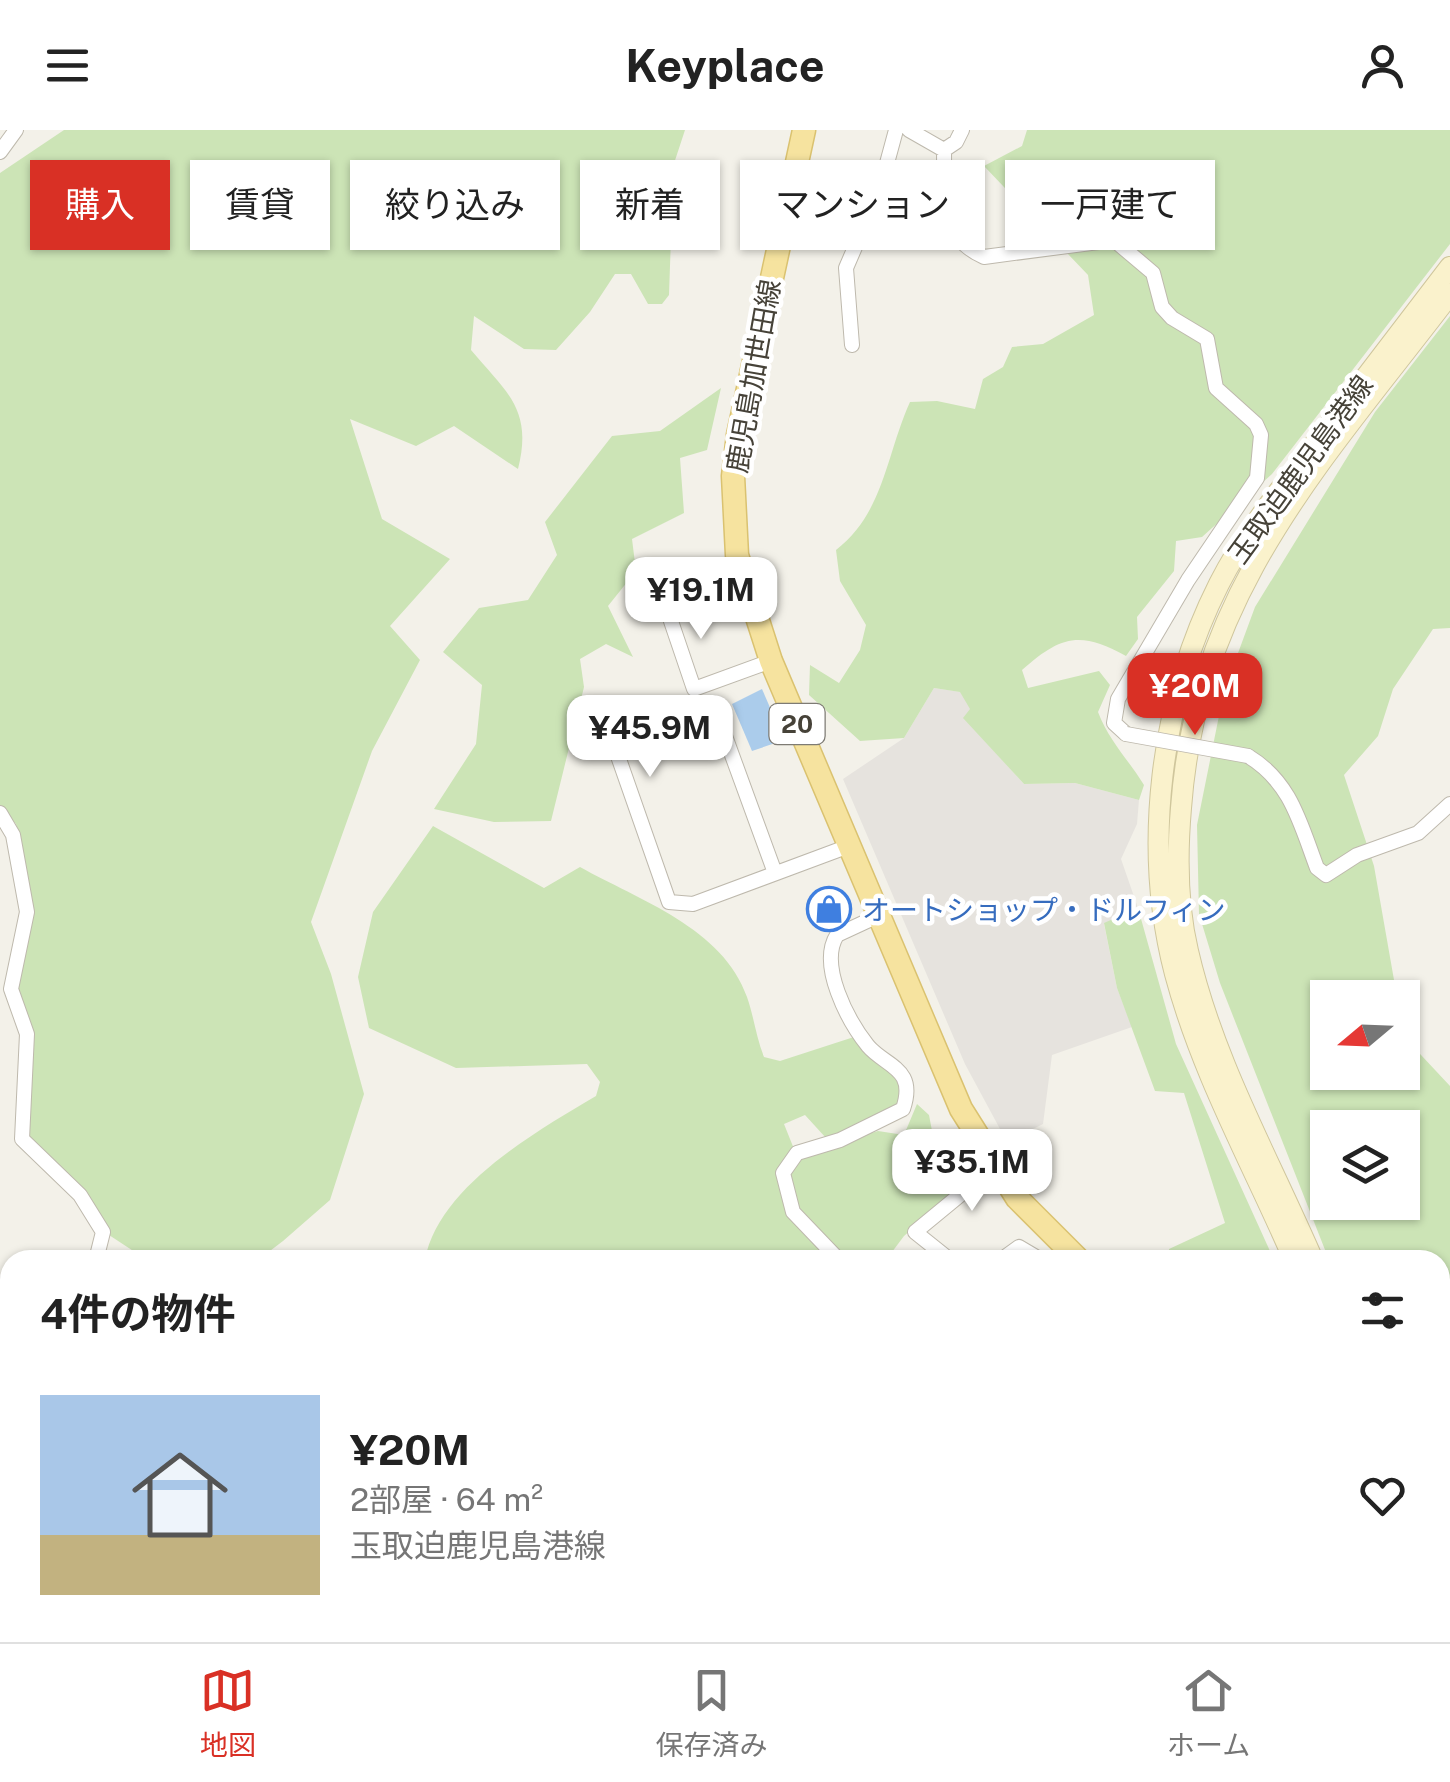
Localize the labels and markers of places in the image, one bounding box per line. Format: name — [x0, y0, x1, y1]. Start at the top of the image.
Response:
pin: ¥19.1M — [620, 557, 782, 642]
pin: ¥20M — [1136, 653, 1254, 738]
pin: ¥45.9M — [569, 695, 731, 780]
shop icon: オートショップ・ドルフィン — [806, 886, 852, 932]
place label: オートショップ・ドルフィン — [862, 893, 1225, 926]
pin: ¥35.1M — [891, 1129, 1053, 1214]

